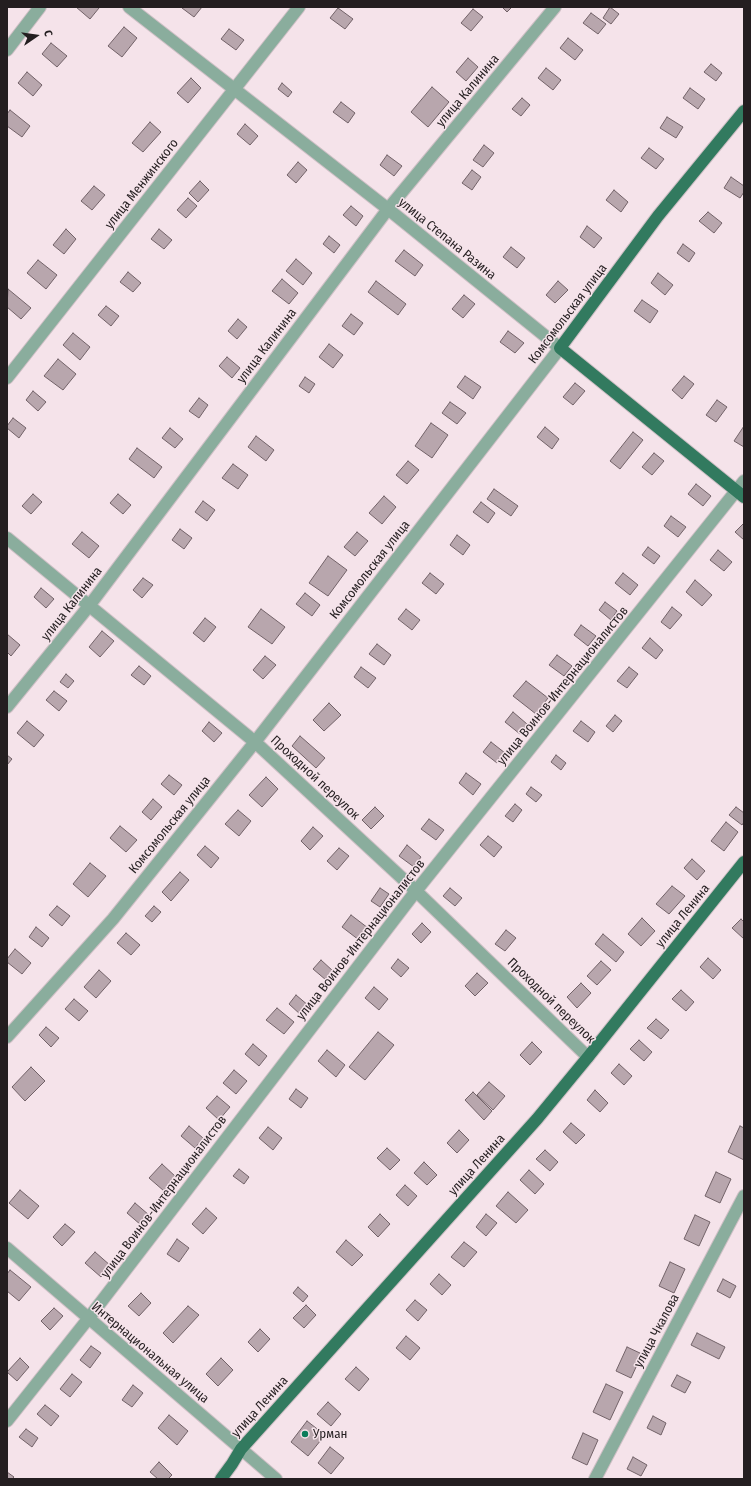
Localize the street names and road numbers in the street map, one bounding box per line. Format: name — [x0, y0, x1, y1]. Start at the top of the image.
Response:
street label: улица Калинина — [433, 52, 503, 130]
street label: улица Менжинского — [102, 136, 182, 232]
street label: улица Степана Разина — [395, 195, 499, 283]
street label: Комсомольская улица — [525, 261, 611, 367]
street label: улица Калинина — [234, 305, 300, 387]
street label: Комсомольская улица — [327, 518, 413, 622]
street label: улица Калинина — [38, 564, 106, 644]
street label: улица Воинов-Интернационалистов — [494, 604, 632, 768]
street label: Проходной переулок — [267, 733, 363, 823]
street label: Комсомольская улица — [126, 773, 214, 877]
street label: улица Воинов-Интернационалистов — [293, 857, 429, 1023]
street label: улица Ленина — [653, 881, 713, 951]
street label: Проходной переулок — [504, 955, 598, 1047]
street label: улица Воинов-Интернационалистов — [98, 1113, 230, 1281]
street label: улица Ленина — [445, 1131, 509, 1199]
street label: улица Чкалова — [631, 1291, 683, 1371]
street label: Интернациональная улица — [88, 1299, 212, 1407]
street label: улица Ленина — [228, 1373, 292, 1441]

